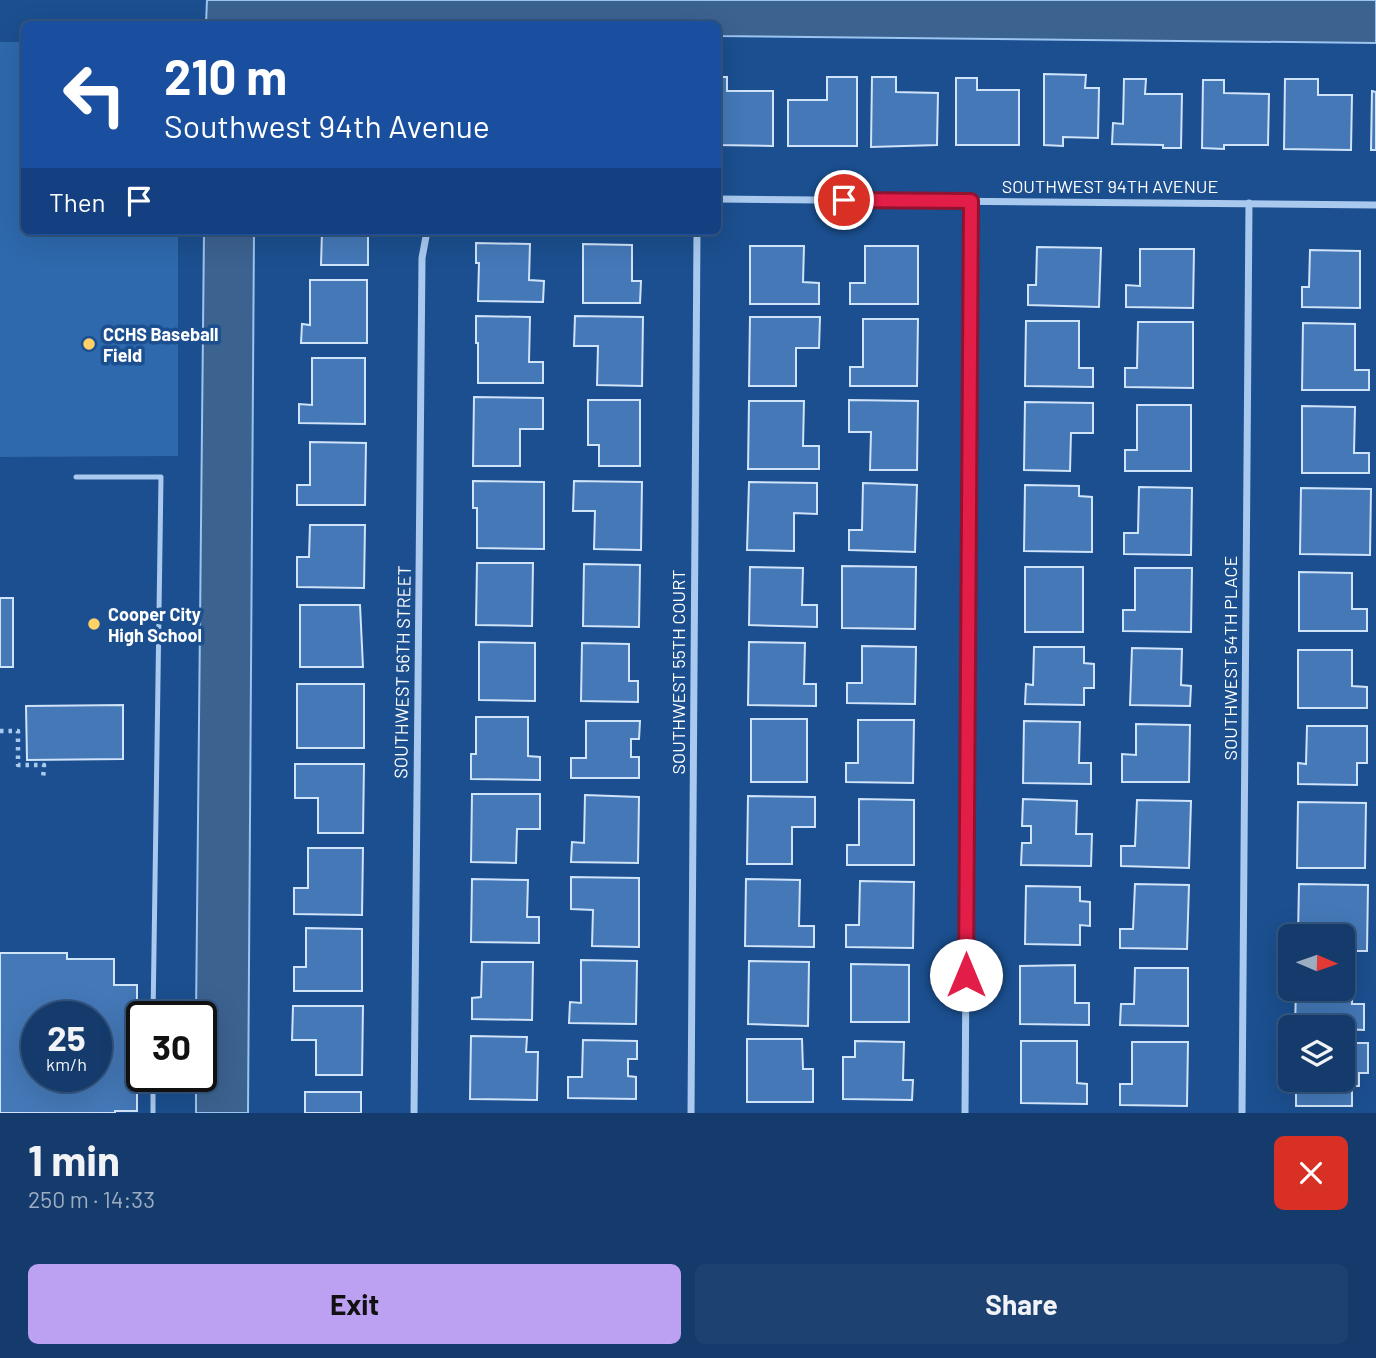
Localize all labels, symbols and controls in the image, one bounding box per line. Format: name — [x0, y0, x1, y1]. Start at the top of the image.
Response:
text: 210 m — [164, 46, 287, 105]
icon: left — [49, 49, 140, 140]
text: Southwest 94th Avenue — [164, 106, 490, 144]
pin — [814, 170, 874, 230]
street label: SOUTHWEST 94TH AVENUE — [1002, 175, 1218, 197]
icon: arrive — [825, 181, 863, 219]
icon: arrive — [120, 182, 158, 220]
text: Then — [49, 186, 106, 217]
place label: CCHS Baseball Field — [103, 323, 218, 366]
marker: CCHS Baseball Field — [81, 336, 97, 352]
street label: SOUTHWEST 54TH PLACE — [1219, 556, 1241, 760]
street label: SOUTHWEST 56TH STREET — [389, 565, 415, 779]
street label: SOUTHWEST 55TH COURT — [667, 570, 689, 774]
place label: Cooper City High School — [108, 603, 202, 646]
marker: Cooper City High School — [86, 616, 102, 632]
north arrow — [1278, 924, 1354, 1001]
map controls — [1278, 924, 1355, 1092]
position arrow — [929, 938, 1003, 1012]
speed limit sign: 30 — [126, 1001, 217, 1092]
button: layers — [1278, 1015, 1355, 1092]
text: 25 — [47, 1016, 86, 1058]
text: km/h — [46, 1053, 87, 1075]
text: 1 min — [28, 1134, 120, 1184]
button: close — [1274, 1136, 1348, 1210]
text: 250 m · 14:33 — [28, 1185, 155, 1213]
button: Exit — [28, 1264, 681, 1344]
button: Share — [695, 1264, 1348, 1344]

